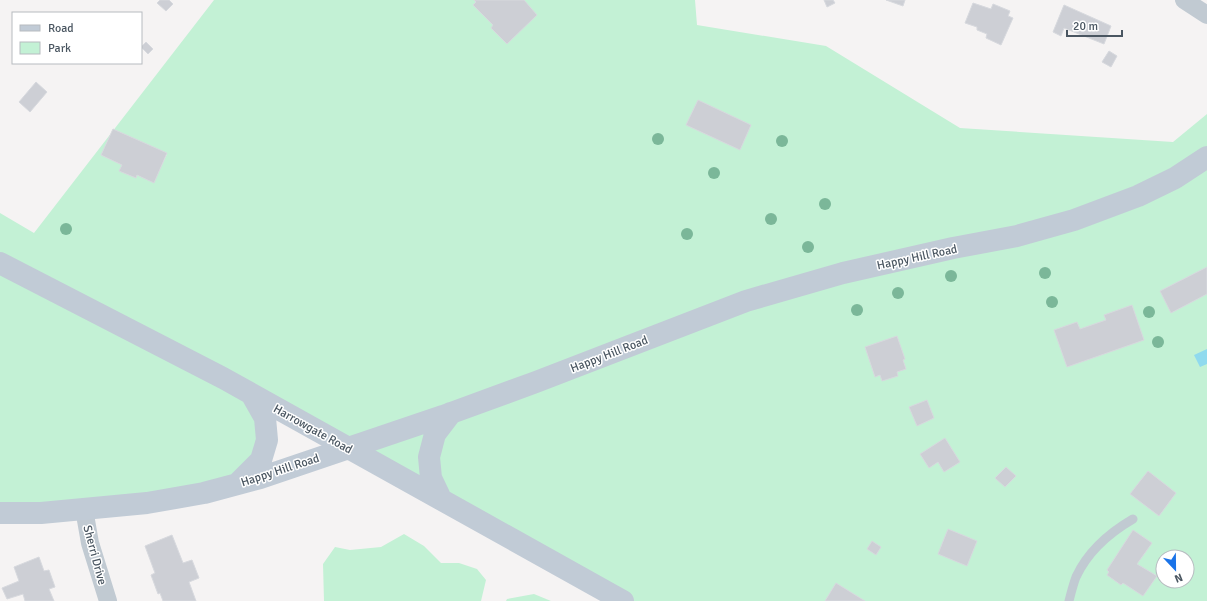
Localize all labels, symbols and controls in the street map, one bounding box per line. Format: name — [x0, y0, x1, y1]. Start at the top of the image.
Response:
legend — [12, 12, 142, 64]
scale bar — [1067, 12, 1122, 38]
text: 20 m — [1073, 19, 1098, 34]
text: Road — [48, 21, 74, 36]
text: Park — [48, 41, 71, 56]
street label: Happy Hill Road — [876, 242, 959, 273]
street label: Happy Hill Road — [568, 333, 650, 376]
street label: Harrowgate Road — [271, 401, 355, 457]
street label: Happy Hill Road — [239, 451, 321, 490]
street label: Sherri Drive — [79, 524, 110, 587]
north arrow — [1155, 549, 1195, 589]
text: N — [1173, 570, 1185, 585]

